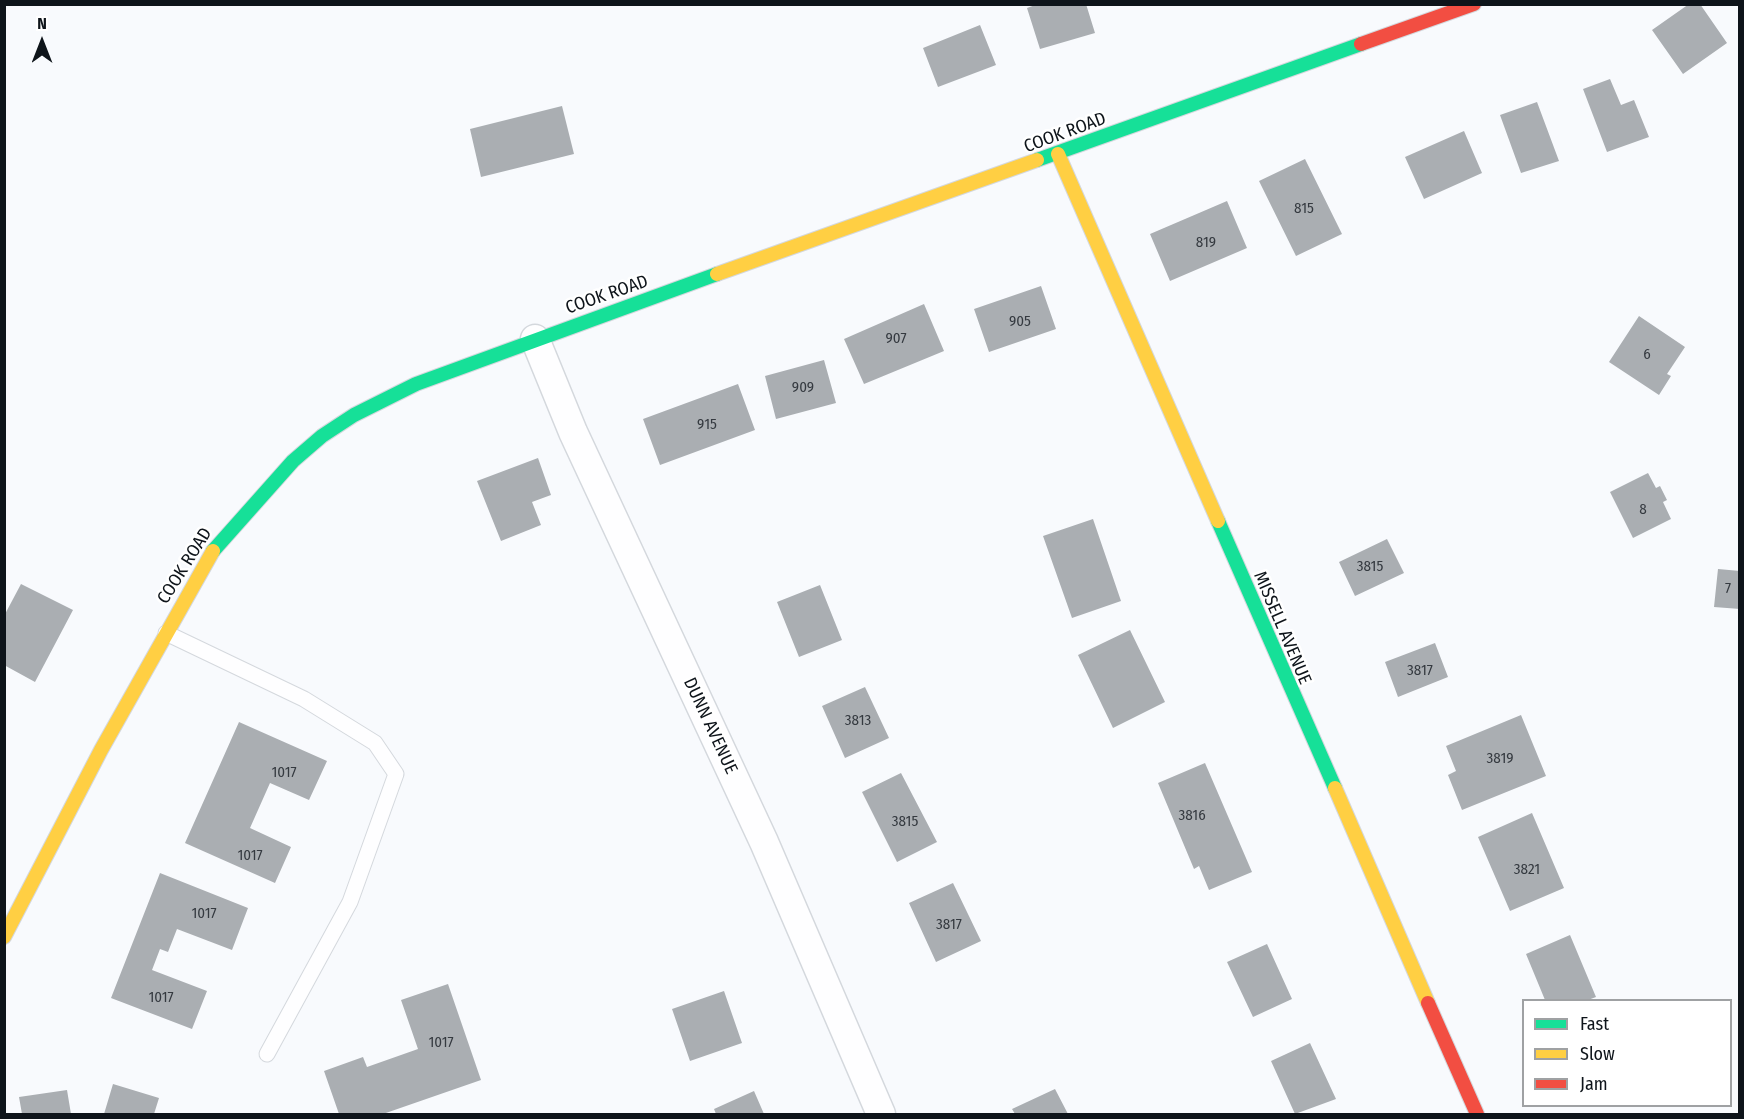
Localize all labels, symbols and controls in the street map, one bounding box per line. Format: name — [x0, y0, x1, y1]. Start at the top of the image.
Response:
north arrow — [12, 12, 72, 72]
text: N — [37, 14, 47, 33]
street label: COOK ROAD — [1021, 108, 1109, 158]
house number: 815 — [1294, 200, 1314, 218]
house number: 819 — [1196, 234, 1216, 252]
street label: COOK ROAD — [563, 271, 651, 319]
house number: 905 — [1009, 313, 1031, 331]
house number: 907 — [886, 330, 906, 348]
house number: 6 — [1643, 346, 1651, 364]
house number: 909 — [792, 379, 814, 397]
house number: 915 — [697, 416, 717, 434]
house number: 8 — [1639, 501, 1647, 519]
street label: COOK ROAD — [153, 524, 217, 608]
house number: 3815 — [1357, 558, 1383, 576]
street label: MISSELL AVENUE — [1249, 568, 1315, 688]
house number: 7 — [1725, 580, 1731, 598]
house number: 3817 — [1407, 662, 1433, 680]
street label: DUNN AVENUE — [678, 674, 742, 778]
house number: 3813 — [845, 712, 871, 730]
house number: 3819 — [1486, 750, 1514, 768]
house number: 1017 — [271, 764, 297, 782]
house number: 3816 — [1178, 807, 1206, 825]
house number: 3815 — [892, 813, 918, 831]
house number: 1017 — [237, 847, 263, 865]
house number: 3821 — [1514, 861, 1540, 879]
house number: 1017 — [191, 905, 217, 923]
house number: 3817 — [936, 916, 962, 934]
house number: 1017 — [148, 989, 174, 1007]
legend — [1522, 999, 1732, 1107]
text: Fast — [1580, 1013, 1609, 1035]
house number: 1017 — [428, 1034, 454, 1052]
text: Slow — [1580, 1043, 1615, 1065]
text: Jam — [1580, 1073, 1608, 1095]

